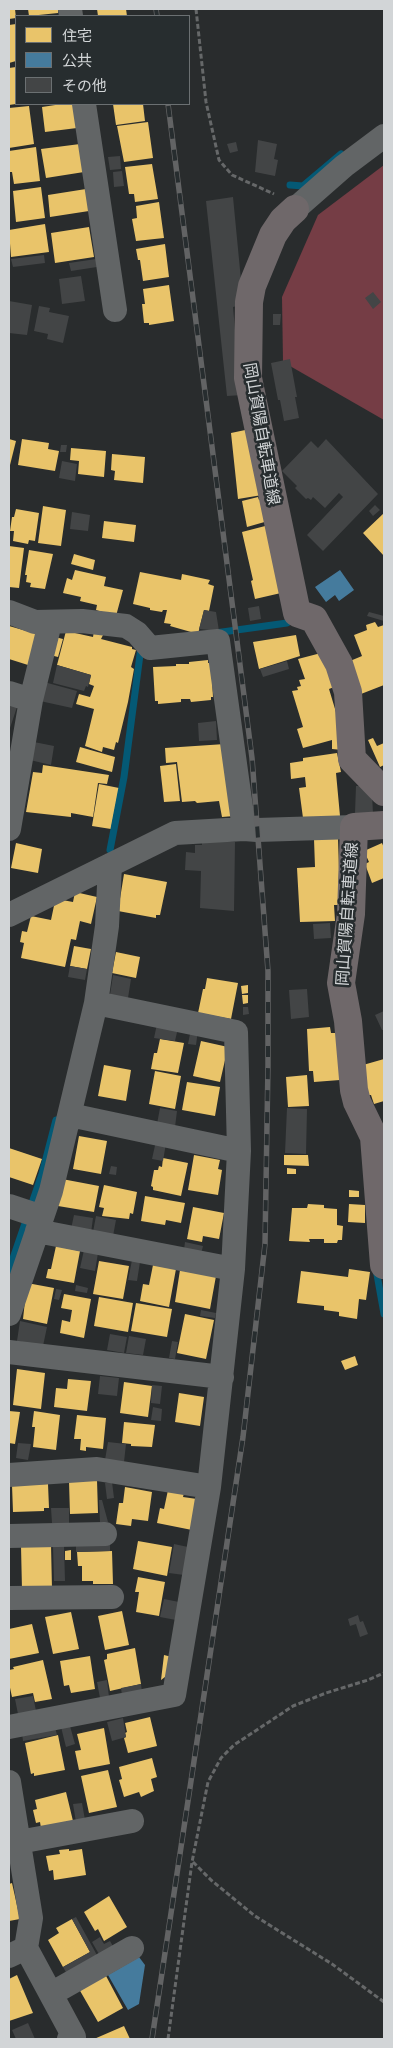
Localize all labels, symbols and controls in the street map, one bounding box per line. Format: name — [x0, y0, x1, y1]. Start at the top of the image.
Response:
legend — [15, 15, 190, 105]
text: 住宅 — [62, 27, 92, 45]
text: 公共 — [62, 52, 92, 70]
text: その他 — [62, 77, 107, 95]
street label: 岡山賀陽自転車道線 — [239, 361, 283, 507]
street label: 岡山賀陽自転車道線 — [333, 842, 363, 986]

